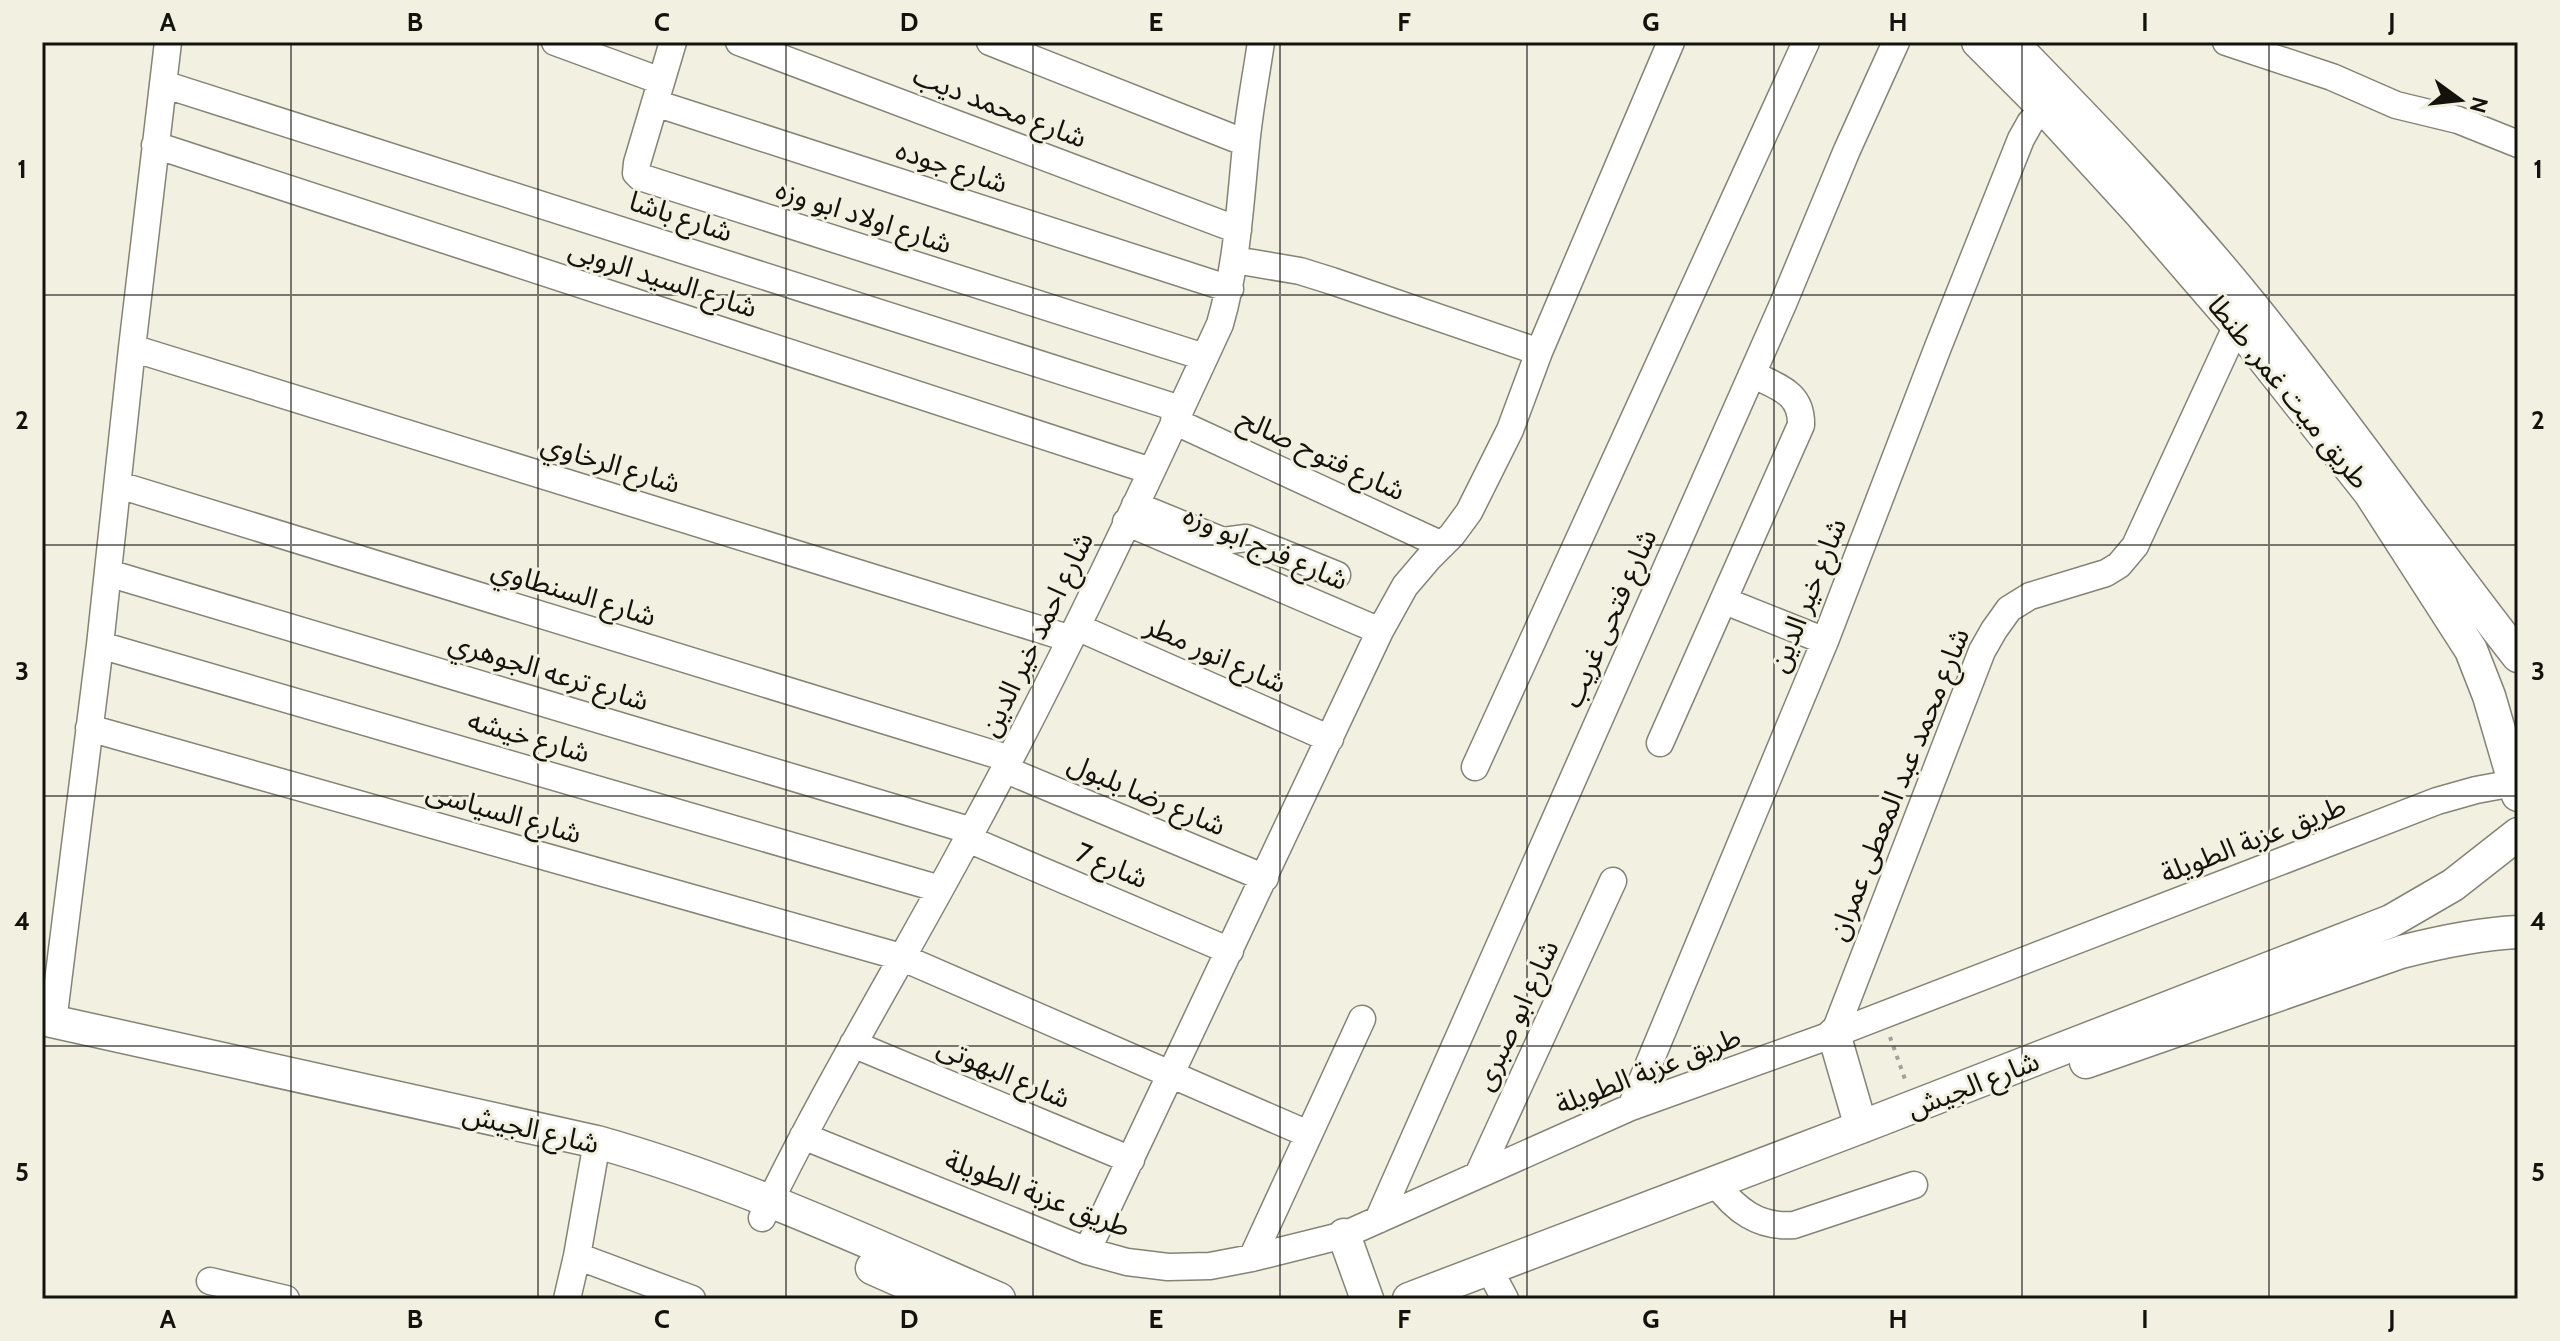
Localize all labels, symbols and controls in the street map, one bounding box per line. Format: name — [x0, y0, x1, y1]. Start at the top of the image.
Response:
text: A — [160, 6, 177, 38]
text: B — [407, 6, 423, 38]
text: C — [654, 6, 670, 38]
text: D — [900, 6, 918, 38]
text: E — [1149, 6, 1163, 38]
text: F — [1397, 6, 1411, 38]
text: G — [1642, 6, 1660, 38]
text: H — [1889, 6, 1907, 38]
text: I — [2141, 6, 2149, 38]
text: J — [2387, 6, 2396, 38]
street label: شارع محمد ديب — [907, 57, 1092, 158]
north arrow — [2420, 60, 2500, 140]
text: N — [2464, 94, 2494, 116]
street label: شارع جوده — [891, 132, 1012, 204]
text: 1 — [17, 153, 27, 185]
text: 1 — [2533, 153, 2543, 185]
street label: شارع اولاد ابو وزه — [771, 172, 956, 264]
street label: شارع باشا — [624, 183, 737, 252]
street label: شارع السيد الروبى — [563, 232, 761, 328]
street label: طريق ميت غمر, طنطا — [2200, 288, 2377, 496]
street label: شارع فتوح صالح — [1232, 401, 1411, 511]
text: 2 — [15, 404, 29, 436]
text: 2 — [2531, 404, 2545, 436]
street label: شارع الرخاوي — [536, 426, 684, 504]
street label: شارع فرج ابو وزه — [1177, 497, 1353, 601]
street label: شارع خير الدين — [1761, 513, 1857, 678]
street label: شارع فتحى غريب — [1554, 523, 1667, 714]
street label: شارع احمد خير الدين — [972, 526, 1104, 744]
street label: شارع السنطاوي — [486, 551, 660, 637]
street label: شارع انور مطر — [1138, 607, 1292, 704]
street label: شارع محمد عبد المعطى عمران — [1820, 623, 1980, 947]
street label: شارع ترعه الجوهري — [444, 624, 653, 722]
text: 3 — [15, 655, 29, 687]
text: 3 — [2531, 655, 2545, 687]
street label: شارع خيشه — [463, 702, 594, 773]
street label: شارع رضا بلبول — [1061, 745, 1231, 846]
street label: شارع السياسى — [421, 774, 585, 854]
street label: طريق عزبة الطويلة — [2156, 788, 2351, 891]
street label: شارع 7 — [1069, 835, 1153, 899]
text: 4 — [14, 905, 30, 937]
text: 4 — [2530, 905, 2546, 937]
street label: شارع ابو صبرى — [1466, 934, 1569, 1097]
street label: طريق عزبة الطويلة — [1551, 1019, 1746, 1122]
street label: شارع البهوتى — [931, 1029, 1075, 1119]
street label: شارع الجيش — [1902, 1043, 2045, 1128]
street label: شارع الجيش — [459, 1096, 602, 1164]
street label: طريق عزبة الطويلة — [940, 1142, 1135, 1245]
text: 5 — [15, 1156, 29, 1188]
text: 5 — [2531, 1156, 2545, 1188]
text: A — [160, 1303, 177, 1335]
text: B — [407, 1303, 423, 1335]
text: C — [654, 1303, 670, 1335]
text: D — [900, 1303, 918, 1335]
text: E — [1149, 1303, 1163, 1335]
text: F — [1397, 1303, 1411, 1335]
text: G — [1642, 1303, 1660, 1335]
text: H — [1889, 1303, 1907, 1335]
text: I — [2141, 1303, 2149, 1335]
text: J — [2387, 1303, 2396, 1335]

